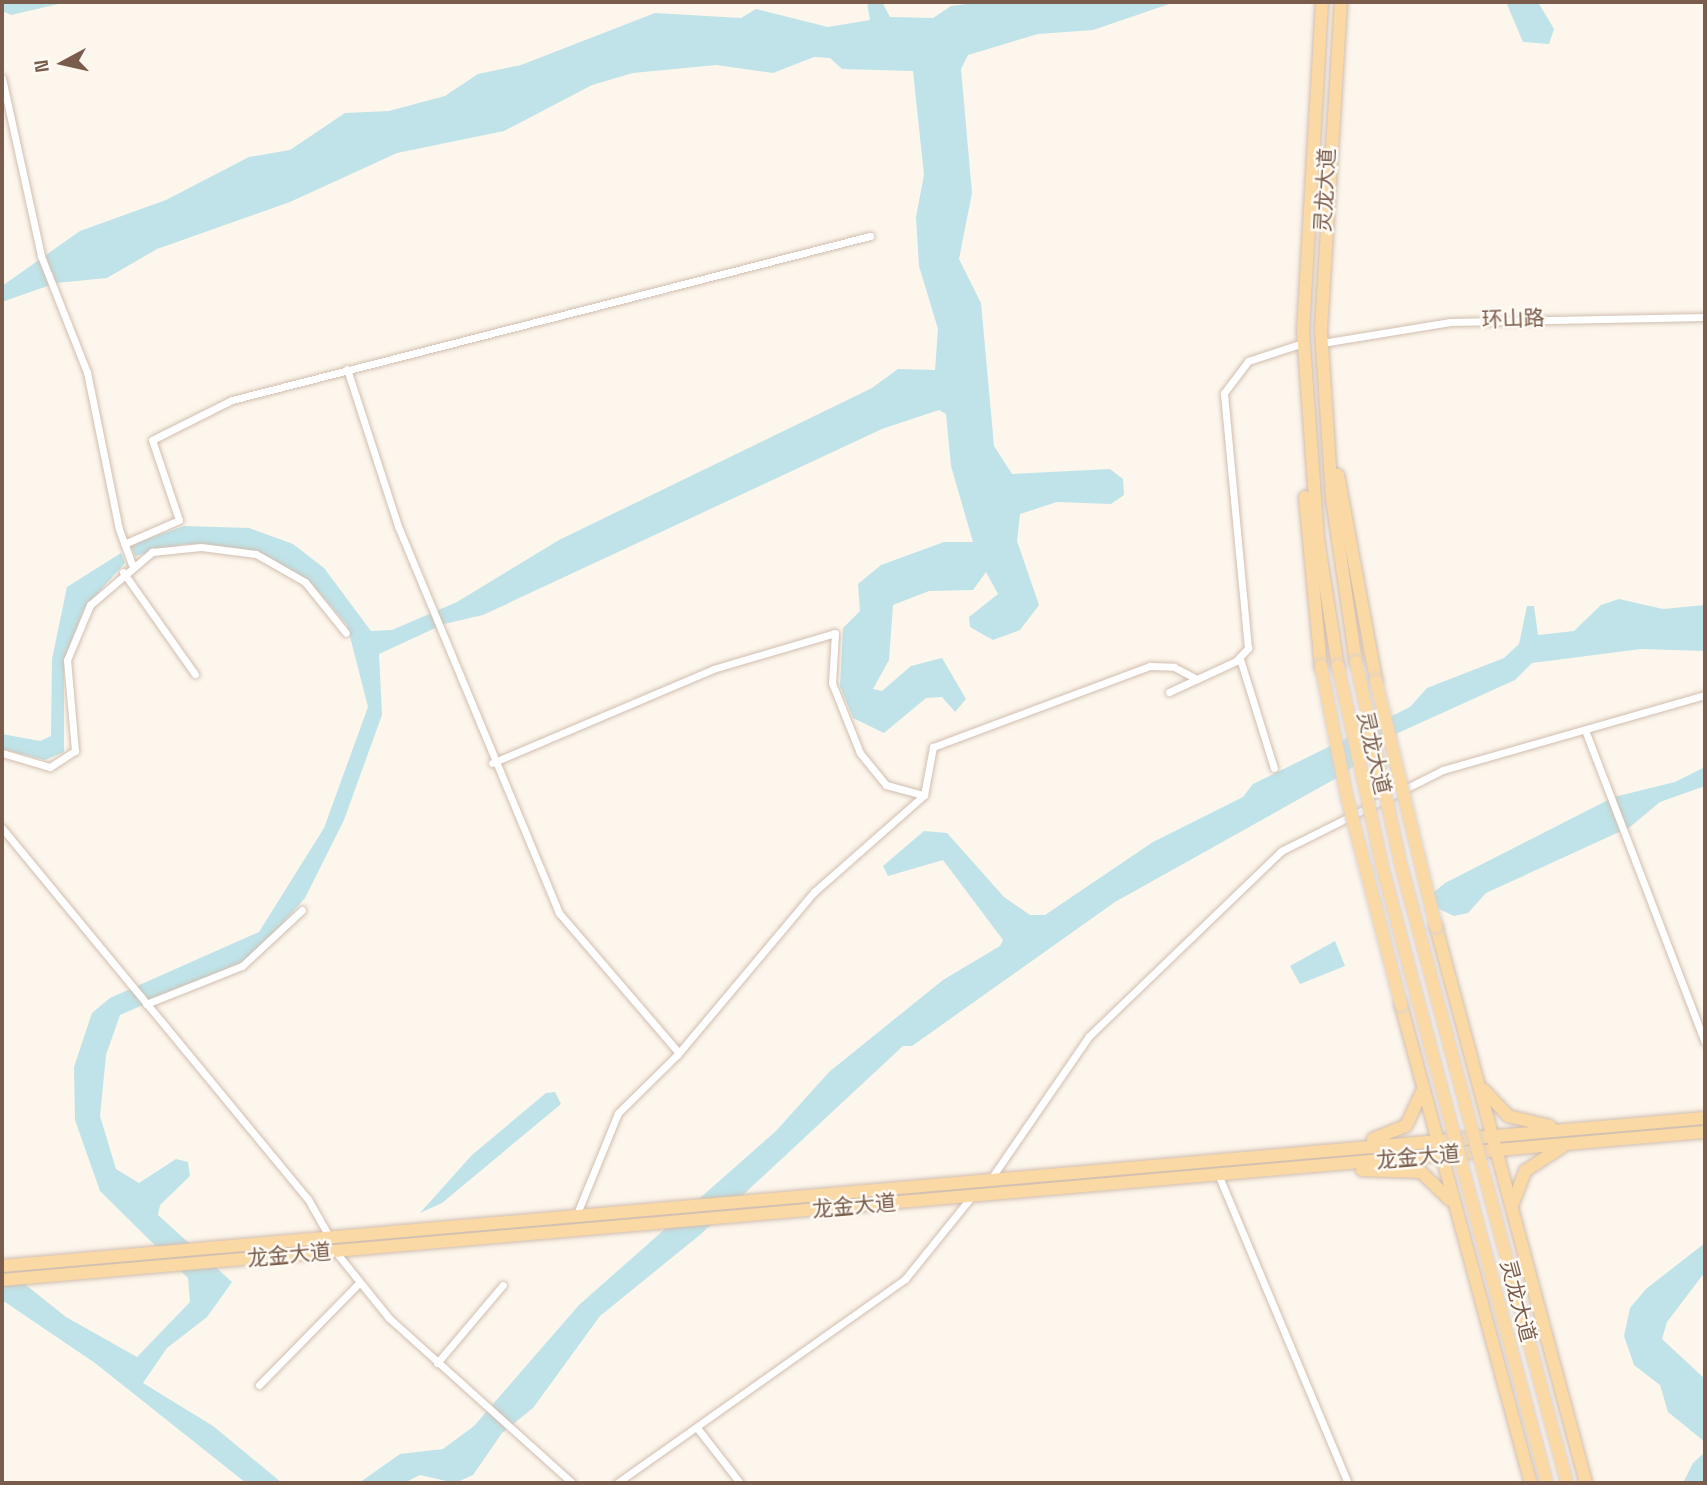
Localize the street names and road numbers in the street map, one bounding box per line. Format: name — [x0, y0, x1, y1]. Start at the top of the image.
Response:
street label: 灵龙大道 — [1310, 147, 1340, 233]
street label: 环山路 — [1481, 305, 1545, 333]
street label: 灵龙大道 — [1352, 709, 1396, 797]
street label: 龙金大道 — [1375, 1141, 1461, 1173]
street label: 龙金大道 — [811, 1190, 897, 1222]
street label: 龙金大道 — [246, 1239, 332, 1271]
street label: 灵龙大道 — [1495, 1257, 1541, 1345]

